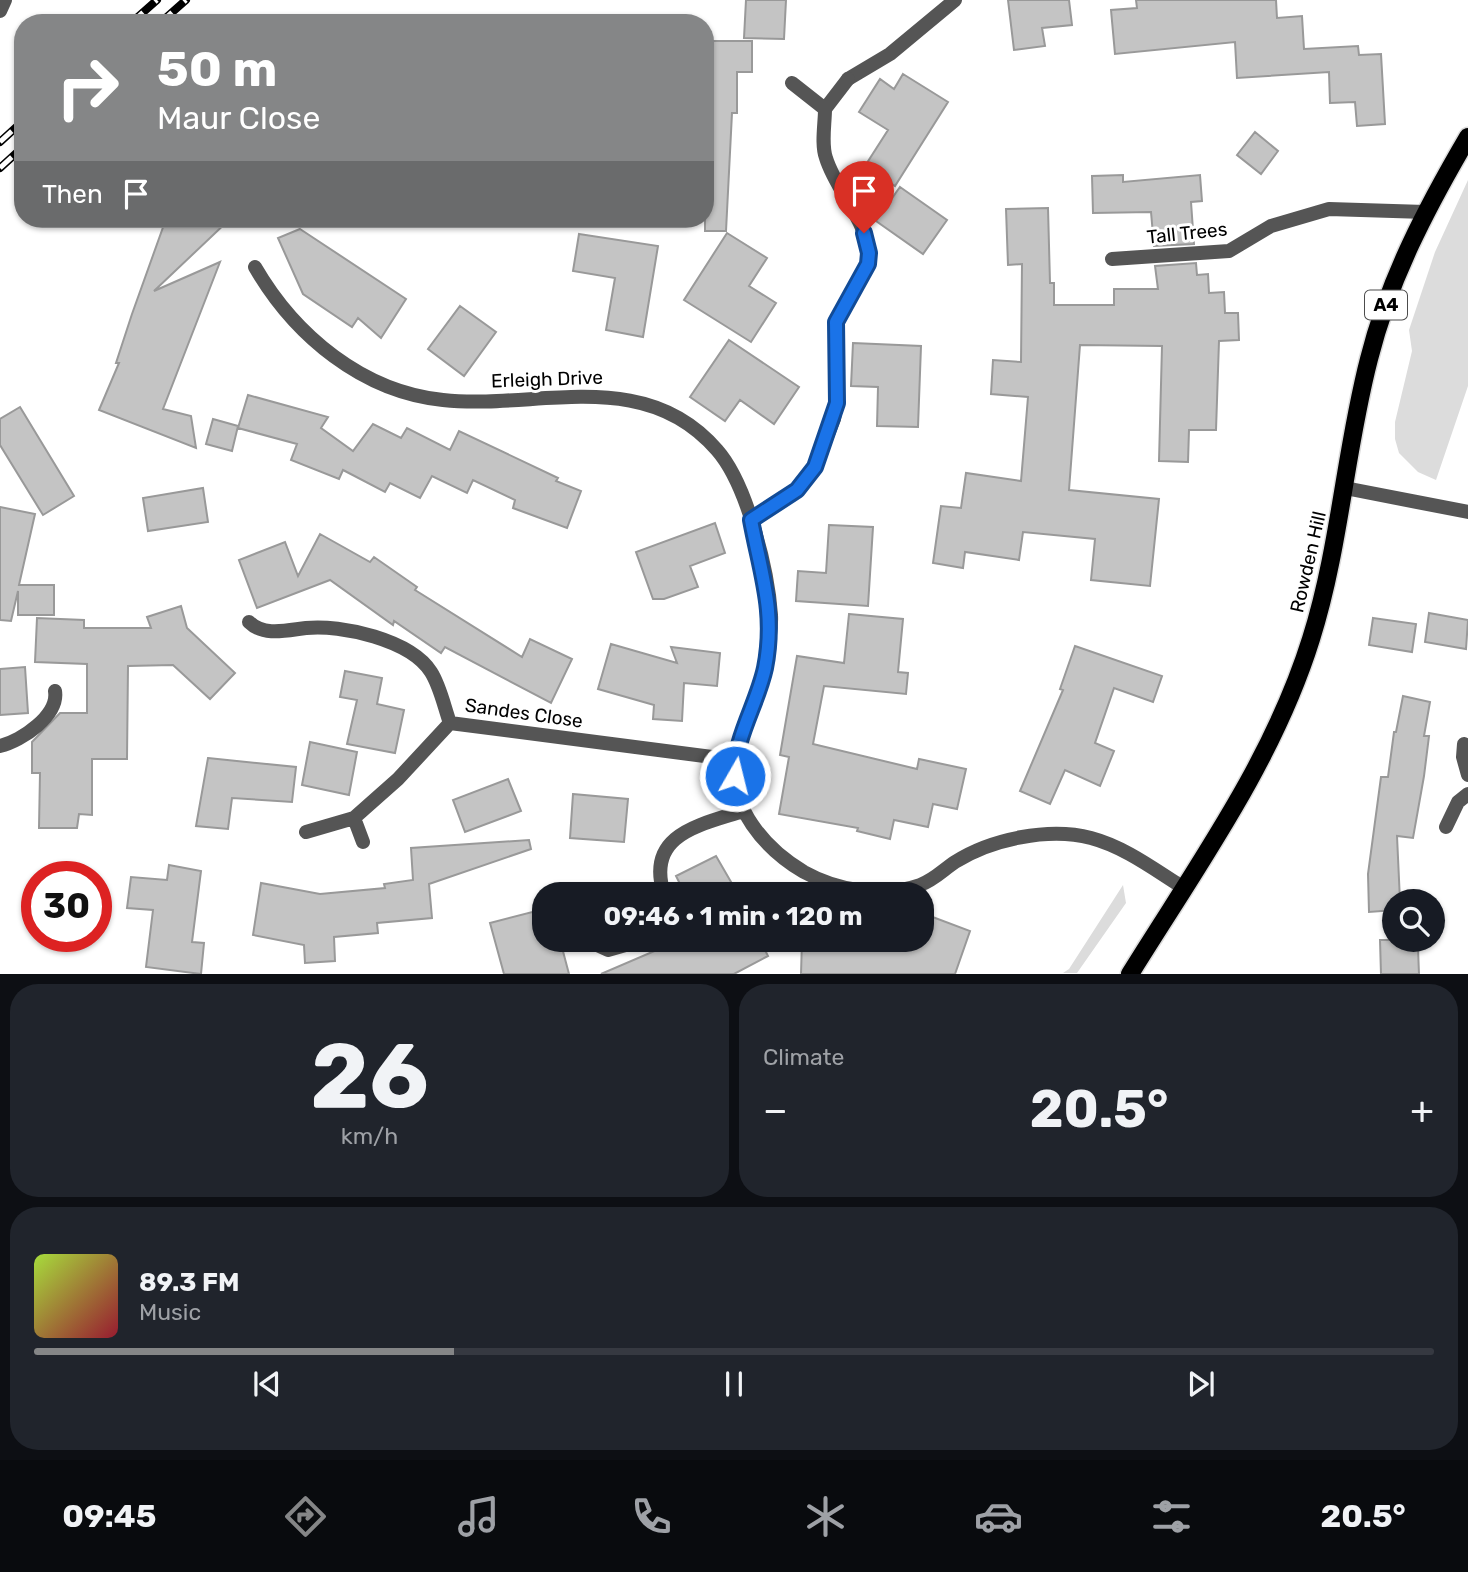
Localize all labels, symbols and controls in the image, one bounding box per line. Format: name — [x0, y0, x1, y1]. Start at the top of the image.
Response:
text: 50 m — [157, 40, 277, 98]
icon: right — [42, 42, 133, 133]
text: Maur Close — [157, 99, 320, 137]
pin — [834, 161, 894, 233]
icon: arrive — [845, 172, 883, 210]
icon: arrive — [117, 175, 155, 213]
text: Then — [42, 179, 103, 210]
street label: Tall Trees — [1146, 217, 1228, 249]
road number: A4 — [1365, 290, 1407, 320]
street label: Erleigh Drive — [491, 366, 603, 392]
street label: Rowden Hill — [1285, 509, 1331, 615]
street label: Sandes Close — [464, 693, 584, 733]
position arrow — [698, 739, 772, 813]
speed limit sign: 30 — [21, 861, 112, 952]
map controls — [1382, 889, 1445, 952]
button: search — [1382, 889, 1445, 952]
text: 09:46 · 1 min · 120 m — [603, 901, 863, 932]
text: 26 — [310, 1022, 429, 1130]
text: Climate — [763, 1043, 844, 1071]
text: 20.5° — [1030, 1078, 1168, 1140]
text: − — [763, 1087, 788, 1133]
text: + — [1410, 1087, 1434, 1133]
text: km/h — [341, 1122, 398, 1150]
text: 89.3 FM — [139, 1267, 240, 1298]
text: Music — [139, 1298, 201, 1326]
icon: previous — [248, 1365, 286, 1403]
icon: pause — [715, 1365, 753, 1403]
icon: next — [1182, 1365, 1220, 1403]
icon: directions — [281, 1492, 330, 1541]
icon: music — [454, 1492, 503, 1541]
icon: phone — [627, 1492, 676, 1541]
icon: climate — [801, 1492, 850, 1541]
icon: car — [974, 1492, 1023, 1541]
icon: filters — [1147, 1492, 1196, 1541]
text: 09:45 — [62, 1497, 156, 1535]
text: 20.5° — [1321, 1497, 1406, 1535]

